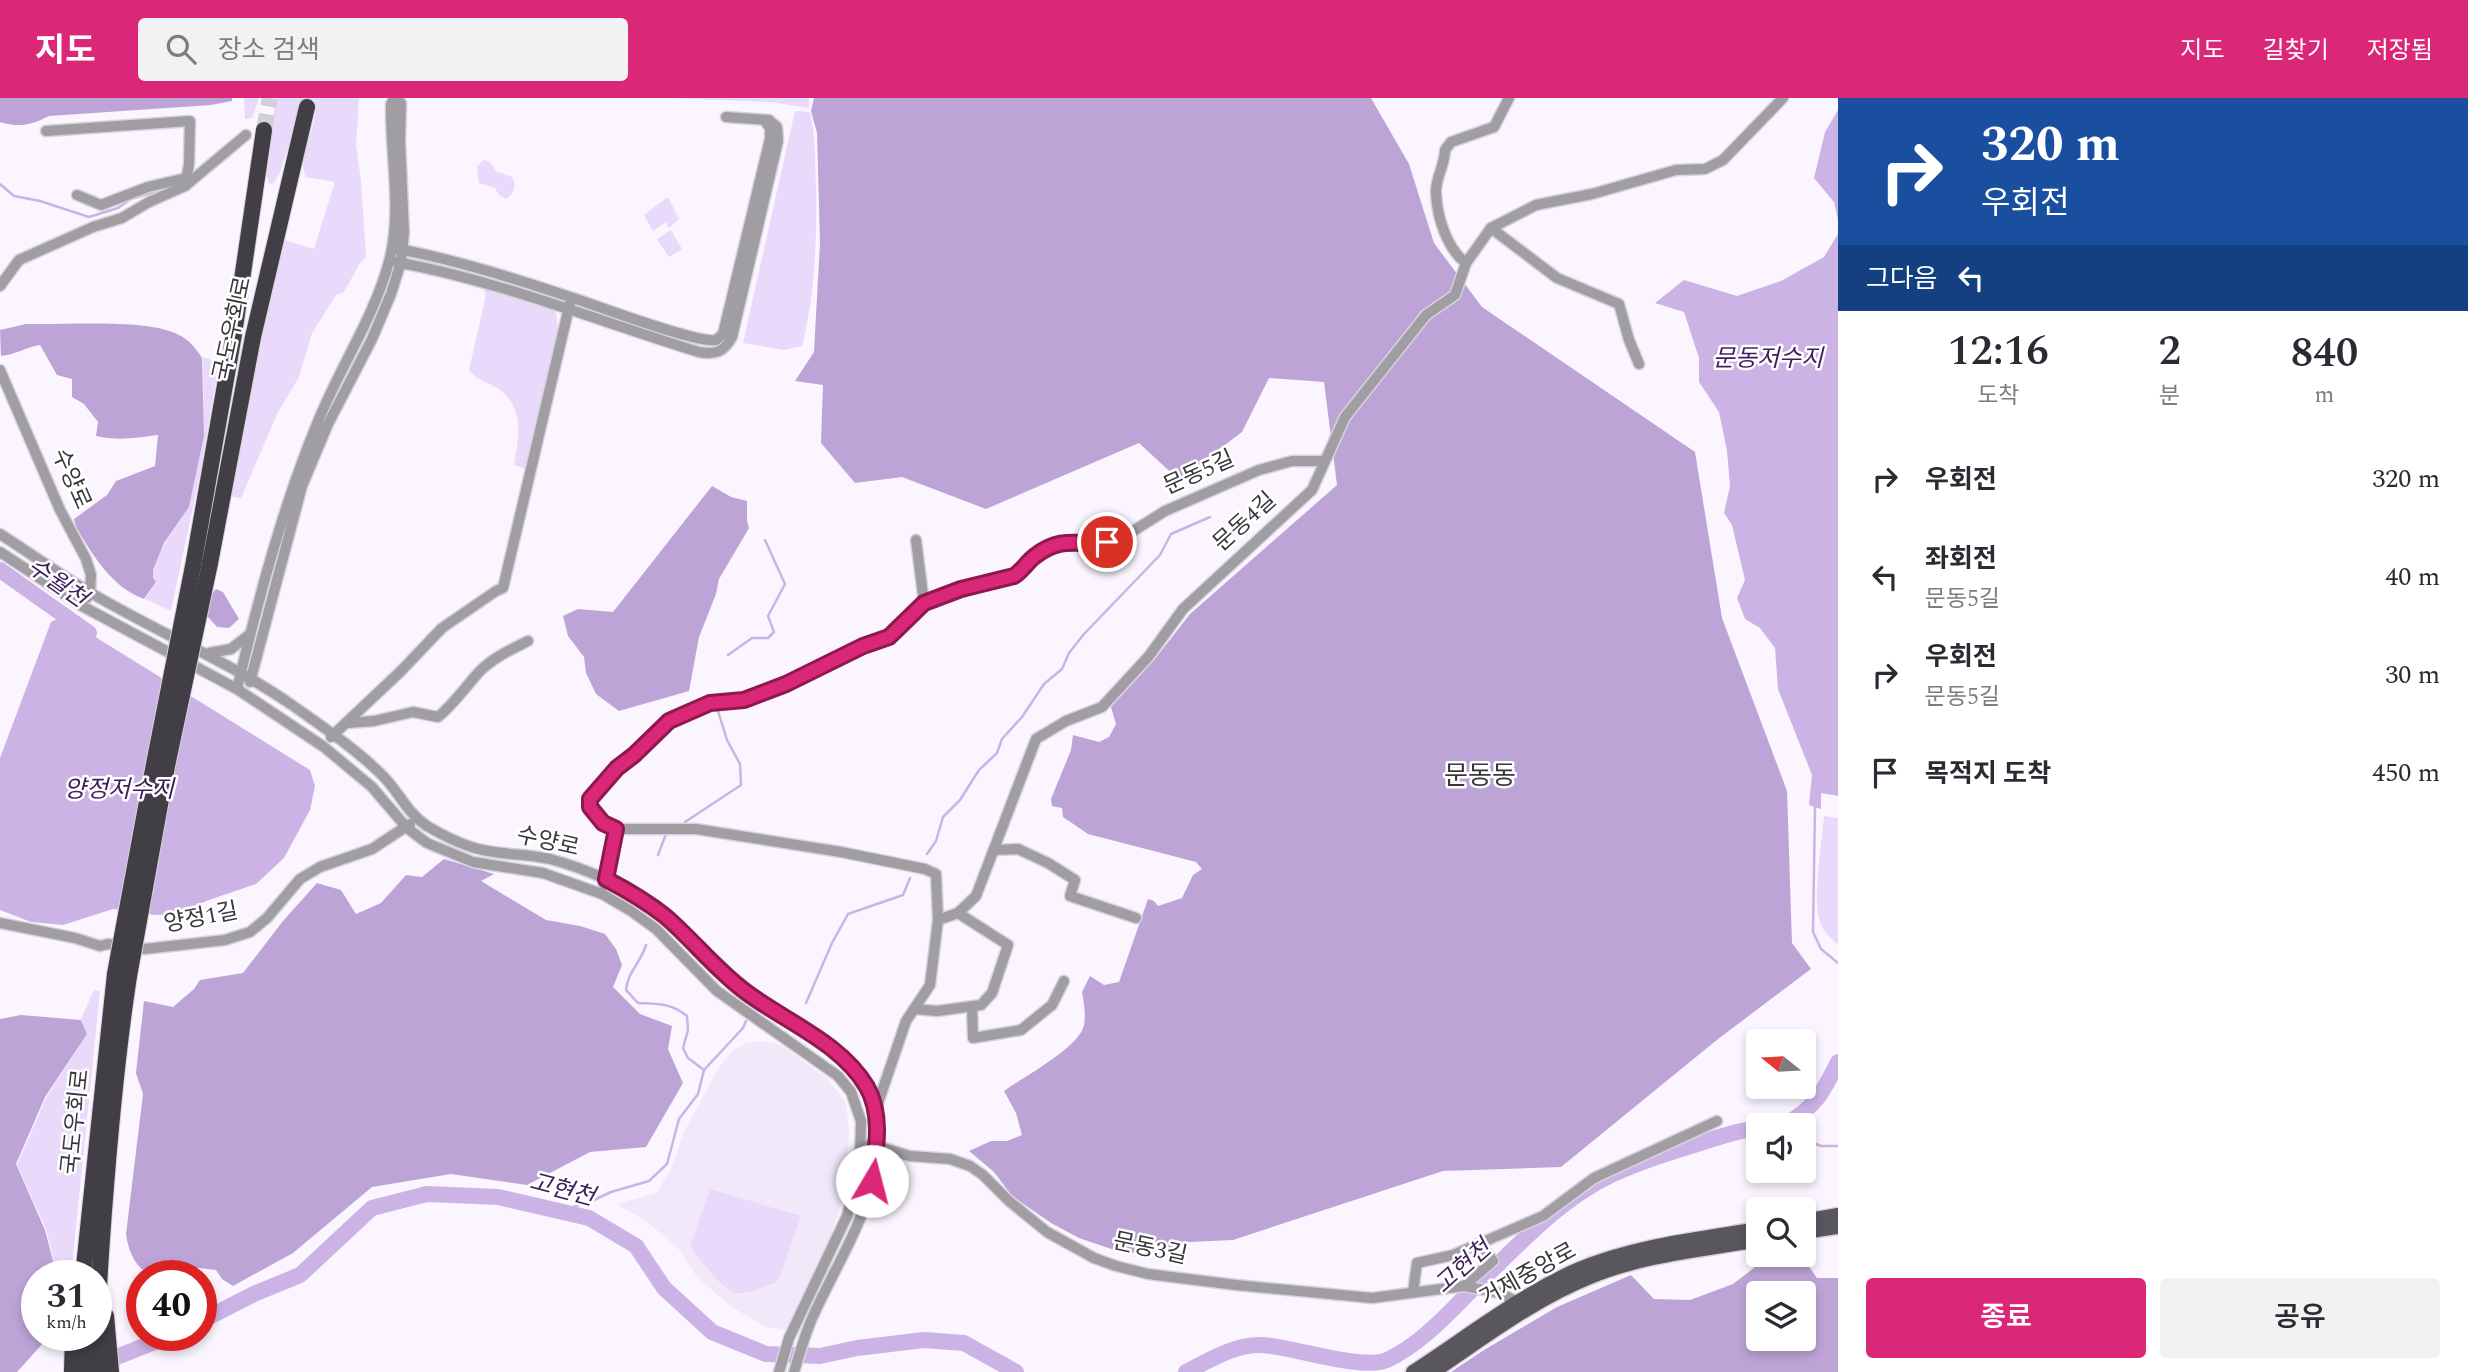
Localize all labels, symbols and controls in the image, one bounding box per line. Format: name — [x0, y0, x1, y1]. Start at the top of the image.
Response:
search box — [138, 18, 628, 81]
text: 지도 — [35, 26, 96, 76]
icon: search — [162, 30, 200, 68]
text: 장소 검색 — [218, 30, 320, 70]
text: 지도 — [2180, 33, 2225, 69]
text: 길찾기 — [2263, 33, 2329, 69]
text: 저장됨 — [2367, 33, 2433, 69]
text: 320 m — [1981, 108, 2120, 183]
icon: right — [1866, 126, 1957, 217]
text: 우회전 — [1981, 179, 2069, 228]
text: 그다음 — [1866, 259, 1938, 299]
icon: left — [1952, 259, 1990, 297]
street label: 국도우회로 — [205, 274, 261, 384]
text: 12:16 — [1948, 320, 2049, 383]
text: 2 — [2158, 320, 2181, 383]
text: 840 — [2291, 322, 2358, 385]
water label: 문동저수지 — [1713, 341, 1825, 377]
text: m — [2315, 378, 2334, 413]
text: 도착 — [1977, 379, 2019, 414]
text: 분 — [2159, 379, 2180, 414]
street label: 문동5길 — [1158, 442, 1240, 504]
street label: 수양로 — [42, 443, 100, 515]
text: 320 m — [2372, 459, 2440, 499]
icon: right — [1866, 460, 1904, 498]
text: 우회전 — [1925, 460, 1997, 500]
street label: 문동4길 — [1205, 484, 1285, 560]
pin — [1077, 512, 1137, 572]
icon: arrive — [1088, 523, 1126, 561]
text: 좌회전 — [1925, 539, 1997, 579]
water label: 수월천 — [20, 549, 97, 618]
text: 40 m — [2385, 557, 2440, 597]
icon: left — [1866, 558, 1904, 596]
text: 문동5길 — [1925, 582, 2000, 617]
text: 우회전 — [1925, 637, 1997, 677]
text: 30 m — [2385, 655, 2440, 695]
icon: right — [1866, 656, 1904, 694]
text: 문동5길 — [1925, 680, 2000, 715]
text: 450 m — [2372, 753, 2440, 793]
icon: arrive — [1866, 754, 1904, 792]
text: 목적지 도착 — [1925, 754, 2051, 794]
district label: 문동동 — [1444, 756, 1516, 796]
water label: 양정저수지 — [64, 772, 176, 808]
street label: 수양로 — [513, 818, 583, 866]
street label: 양정1길 — [161, 894, 241, 942]
north arrow — [1746, 1029, 1816, 1099]
map controls — [1746, 1029, 1816, 1351]
street label: 국도우회로 — [53, 1068, 99, 1176]
button: sound — [1746, 1113, 1816, 1183]
position arrow — [835, 1144, 909, 1218]
water label: 고현천 — [525, 1164, 601, 1217]
button: search — [1746, 1197, 1816, 1267]
street label: 문동3길 — [1110, 1224, 1190, 1274]
water label: 고현천 — [1426, 1230, 1502, 1303]
street label: 거제중앙로 — [1473, 1234, 1583, 1316]
speed limit sign: 40 — [126, 1260, 217, 1351]
text: 31 — [47, 1270, 86, 1323]
button: 종료 — [1866, 1278, 2146, 1358]
button: 공유 — [2160, 1278, 2440, 1358]
button: layers — [1746, 1281, 1816, 1351]
text: km/h — [46, 1309, 87, 1336]

